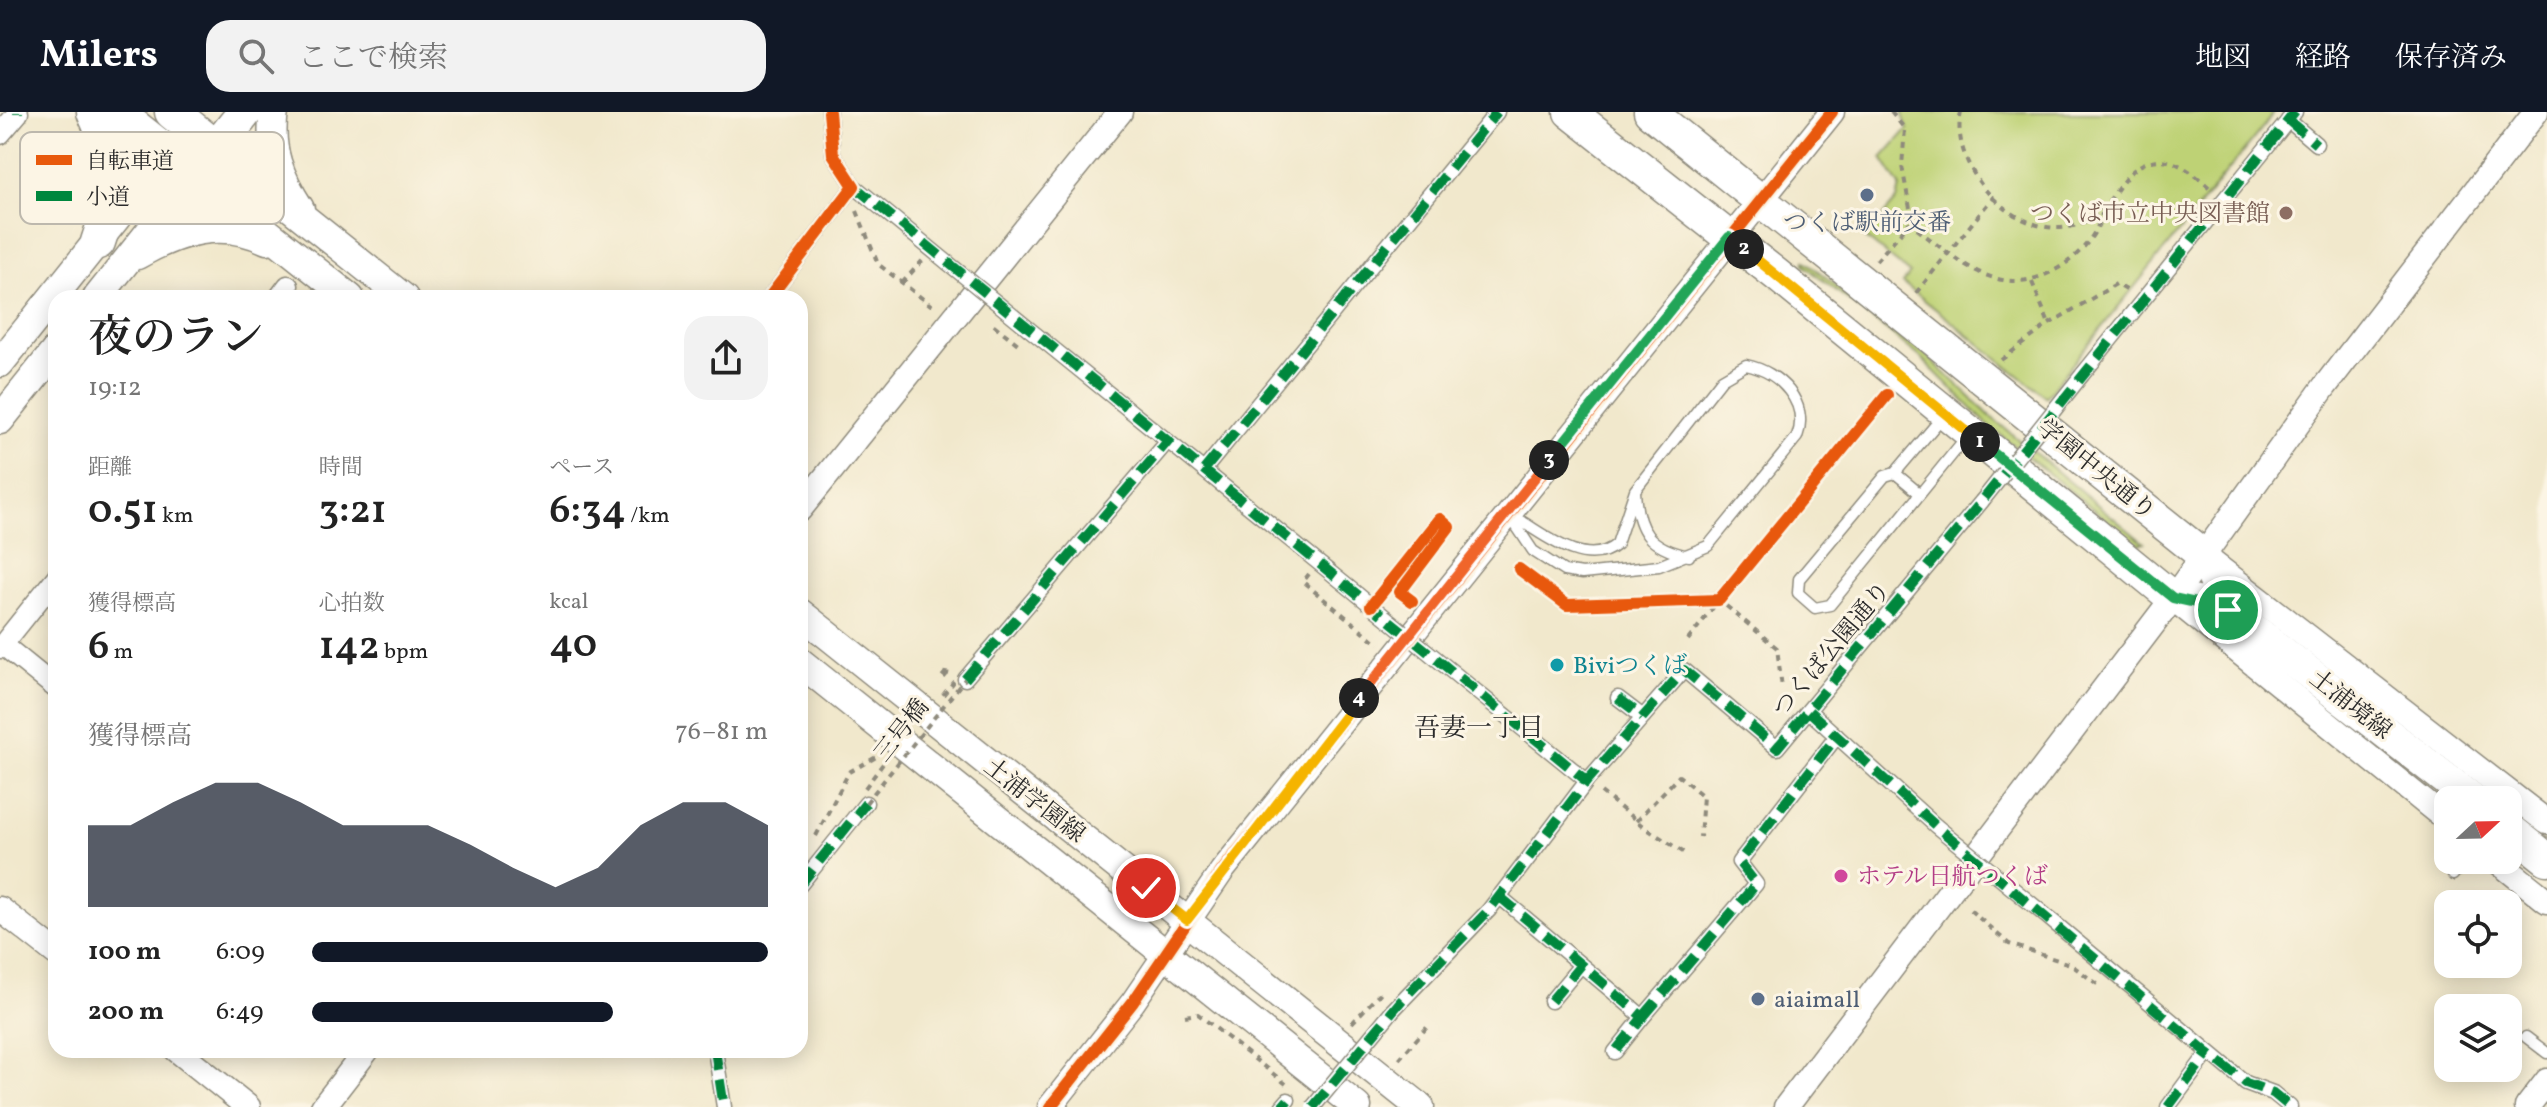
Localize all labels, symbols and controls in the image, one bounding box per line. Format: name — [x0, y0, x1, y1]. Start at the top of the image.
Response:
search box — [206, 20, 766, 92]
text: Milers — [40, 30, 158, 83]
icon: search — [234, 34, 278, 78]
text: ここで検索 — [298, 38, 448, 80]
text: 地図 — [2195, 39, 2251, 78]
text: 経路 — [2295, 39, 2351, 78]
text: 保存済み — [2395, 39, 2507, 78]
legend — [20, 132, 284, 224]
text: 自転車道 — [86, 147, 174, 178]
text: 小道 — [86, 183, 130, 214]
marker: つくば駅前交番 — [1858, 186, 1876, 204]
place label: つくば市立中央図書館 — [2030, 198, 2270, 232]
marker: つくば市立中央図書館 — [2277, 204, 2295, 222]
place label: つくば駅前交番 — [1783, 207, 1951, 241]
pin: 2 — [1724, 229, 1764, 269]
text: 2 — [1738, 233, 1750, 264]
text: 夜のラン — [88, 309, 264, 370]
button: share — [684, 316, 768, 400]
text: 19:12 — [88, 370, 142, 406]
street label: 学園中央通り — [2029, 412, 2162, 529]
pin: 1 — [1960, 422, 2000, 462]
text: 1 — [1976, 426, 1984, 457]
pin: 3 — [1529, 440, 1569, 480]
text: 3 — [1543, 444, 1555, 475]
text: 距離 — [88, 453, 132, 484]
text: 時間 — [319, 453, 363, 484]
text: ペース — [549, 453, 614, 484]
text: 0.51 — [88, 484, 158, 540]
text: 3:21 — [319, 484, 387, 540]
text: 6:34 — [549, 484, 626, 540]
text: km — [158, 501, 193, 532]
text: /km — [626, 501, 670, 532]
street label: つくば公園通り — [1766, 575, 1900, 726]
pin — [2194, 576, 2262, 644]
text: kcal — [549, 587, 588, 618]
icon: arrive — [2206, 588, 2250, 632]
text: 獲得標高 — [88, 589, 176, 620]
text: 心拍数 — [319, 589, 385, 620]
text: 40 — [549, 618, 597, 674]
text: 6 — [88, 620, 109, 676]
text: 142 — [319, 620, 380, 676]
text: m — [109, 637, 133, 668]
text: bpm — [380, 637, 428, 668]
place label: Biviつくば — [1573, 650, 1687, 684]
marker: Biviつくば — [1548, 656, 1566, 674]
street label: 土浦境線 — [2301, 663, 2398, 749]
pin: 4 — [1339, 678, 1379, 718]
text: 4 — [1352, 682, 1366, 713]
street label: 三号橋 — [867, 692, 938, 770]
district label: 吾妻一丁目 — [1414, 711, 1544, 747]
text: 76–81 m — [675, 714, 768, 750]
text: 獲得標高 — [88, 719, 192, 755]
street label: 土浦学園線 — [976, 751, 1092, 852]
north arrow — [2434, 786, 2522, 874]
map controls — [2434, 786, 2522, 1082]
pin — [1112, 854, 1180, 922]
place label: ホテル日航つくば — [1857, 861, 2048, 895]
icon: check — [1124, 866, 1168, 910]
marker: ホテル日航つくば — [1832, 867, 1850, 885]
button: locate — [2434, 890, 2522, 978]
text: 100 m — [88, 934, 161, 970]
text: 6:09 — [216, 934, 265, 970]
place label: aiaimall — [1774, 984, 1860, 1018]
marker: aiaimall — [1749, 990, 1767, 1008]
text: 200 m — [88, 994, 164, 1030]
text: 6:49 — [216, 994, 264, 1030]
button: layers — [2434, 994, 2522, 1082]

